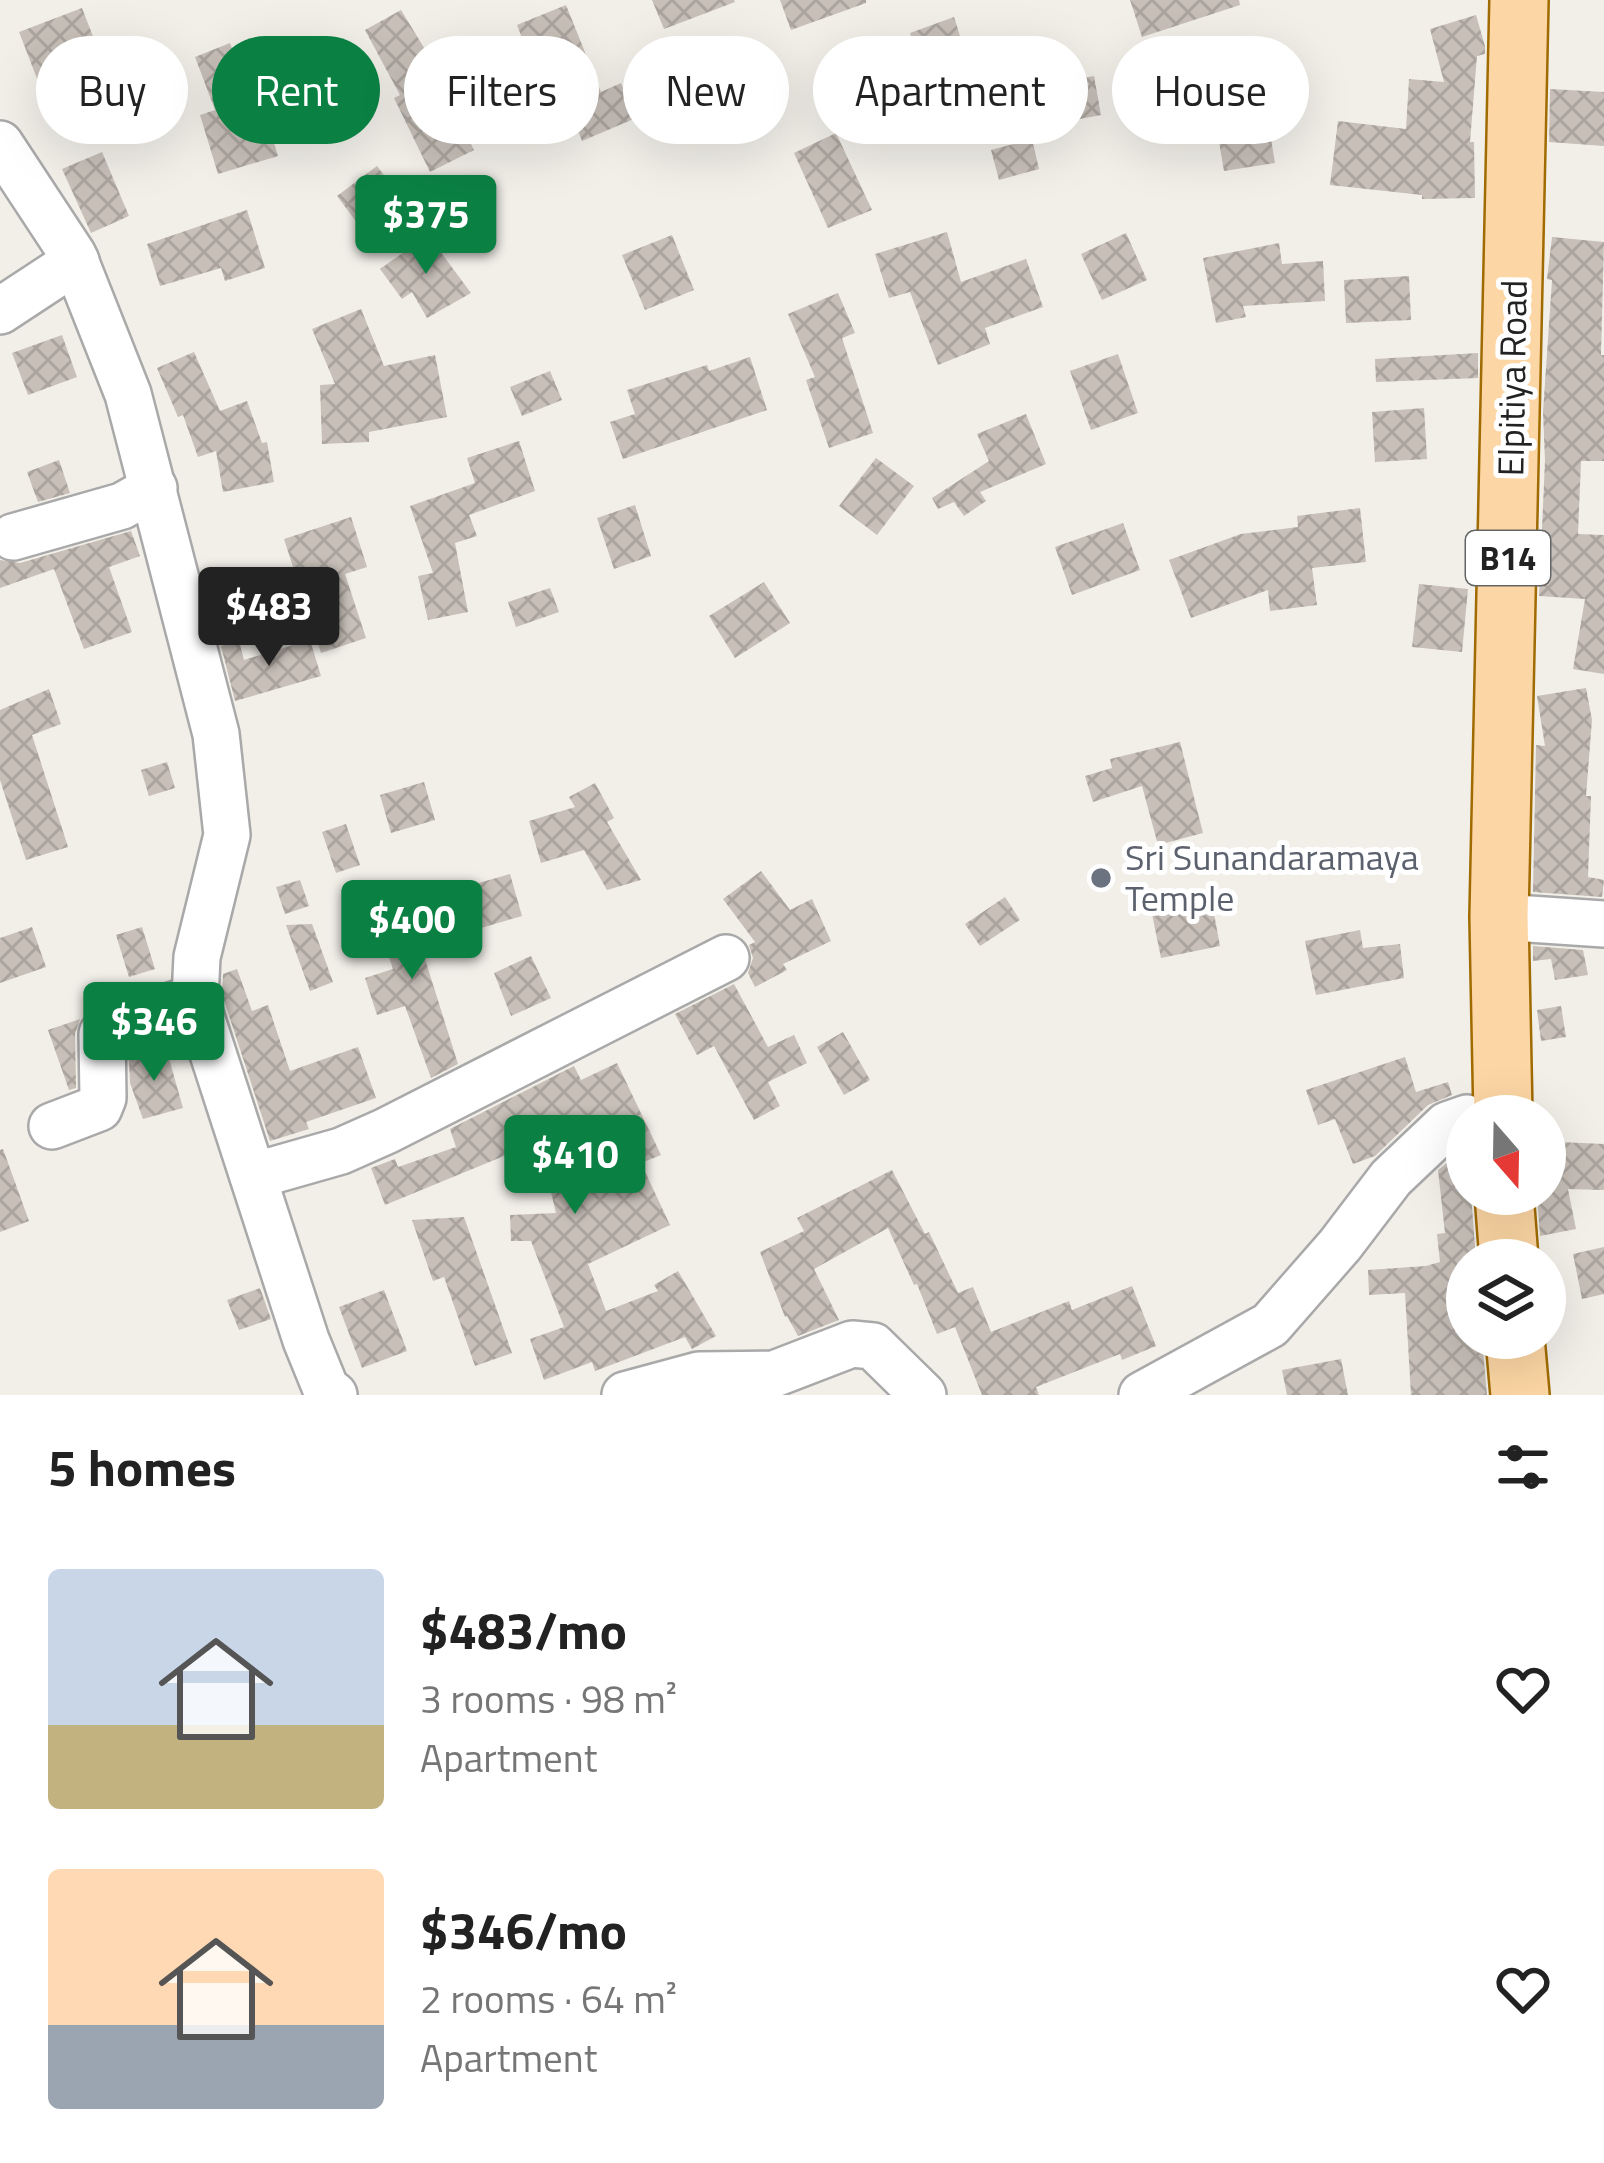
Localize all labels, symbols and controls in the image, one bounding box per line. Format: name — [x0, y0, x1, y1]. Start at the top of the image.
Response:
chip: Buy — [36, 36, 188, 144]
chip: Rent — [212, 36, 380, 144]
chip: Filters — [404, 36, 599, 144]
chip: New — [623, 36, 789, 144]
chip: Apartment — [813, 36, 1088, 144]
chip: House — [1112, 36, 1309, 144]
pin: $375 — [355, 175, 497, 277]
text: $375 — [382, 184, 470, 243]
street label: Elpitiya Road — [1482, 279, 1541, 477]
road number: B14 — [1466, 531, 1550, 585]
pin: $483 — [198, 567, 340, 669]
text: $483 — [225, 576, 313, 635]
place label: Sri Sunandaramaya Temple — [1125, 829, 1419, 925]
marker: Sri Sunandaramaya Temple — [1088, 865, 1114, 891]
pin: $400 — [341, 880, 483, 982]
text: $400 — [368, 889, 456, 948]
pin: $346 — [83, 982, 225, 1084]
text: $346 — [110, 991, 198, 1050]
north arrow — [1446, 1095, 1566, 1215]
map controls — [1446, 1095, 1566, 1359]
pin: $410 — [504, 1115, 646, 1217]
text: $410 — [531, 1124, 619, 1183]
button: layers — [1446, 1239, 1566, 1359]
text: 5 homes — [48, 1428, 236, 1506]
icon: filters — [1490, 1434, 1556, 1500]
text: $483/mo — [420, 1591, 627, 1669]
icon: home — [144, 1617, 288, 1761]
icon: heart — [1490, 1656, 1556, 1722]
text: 3 rooms · 98 m² — [420, 1669, 677, 1728]
text: Apartment — [420, 1728, 597, 1787]
text: $346/mo — [420, 1891, 627, 1969]
icon: home — [144, 1917, 288, 2061]
icon: heart — [1490, 1956, 1556, 2022]
text: 2 rooms · 64 m² — [420, 1969, 677, 2028]
text: Apartment — [420, 2028, 597, 2087]

